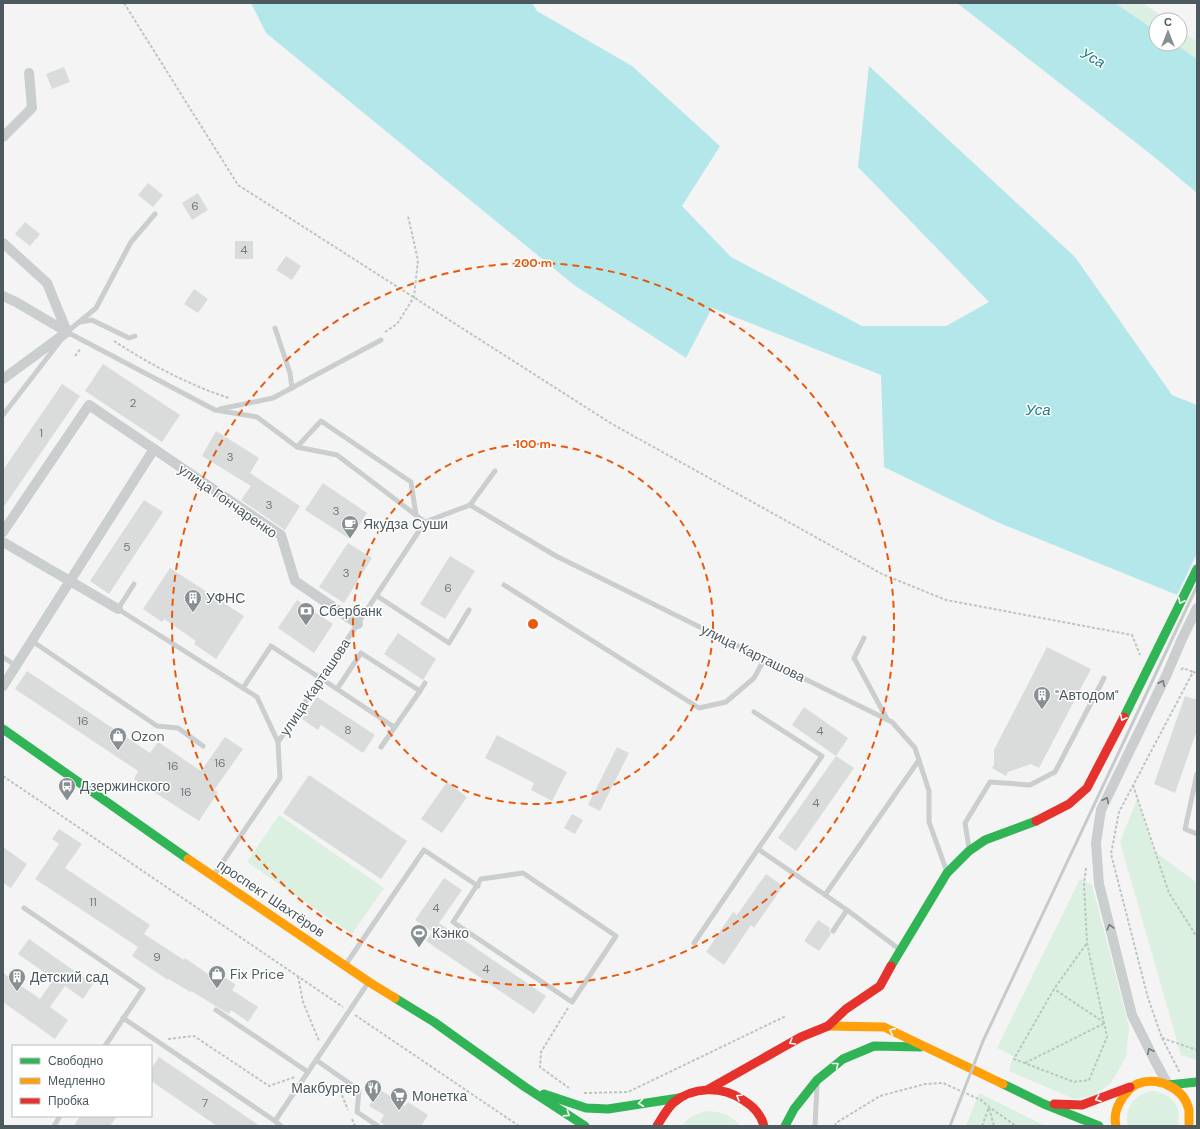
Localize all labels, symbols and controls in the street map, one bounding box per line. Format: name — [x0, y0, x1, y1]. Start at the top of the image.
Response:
north arrow — [1148, 12, 1188, 52]
text: С — [1164, 15, 1172, 29]
water label: Уса — [1076, 43, 1109, 73]
house number: 6 — [191, 198, 199, 214]
house number: 4 — [240, 242, 248, 258]
text: 200 m — [514, 255, 552, 271]
house number: 2 — [130, 395, 137, 411]
water label: Уса — [1024, 400, 1051, 420]
house number: 1 — [39, 425, 43, 441]
text: 100 m — [515, 436, 551, 452]
house number: 3 — [226, 449, 234, 465]
street label: улица Гончаренко — [175, 460, 281, 542]
house number: 3 — [265, 497, 273, 513]
house number: 3 — [332, 503, 340, 519]
cafe icon: Якудза Суши — [340, 514, 360, 539]
place label: Якудза Суши — [363, 515, 448, 533]
house number: 5 — [123, 539, 131, 555]
house number: 3 — [342, 565, 350, 581]
house number: 6 — [444, 580, 452, 596]
building icon: УФНС — [183, 588, 203, 613]
place label: УФНС — [206, 589, 245, 607]
one-way arrow — [1178, 597, 1186, 605]
bank icon: Сбербанк — [296, 601, 316, 626]
place label: Сбербанк — [319, 602, 383, 620]
centre of rings — [526, 617, 540, 631]
street label: улица Карташова — [698, 620, 808, 686]
street label: улица Карташова — [276, 635, 354, 739]
one-way arrow — [1158, 680, 1165, 688]
building icon: "Автодом" — [1032, 685, 1052, 710]
place label: "Автодом" — [1055, 686, 1119, 704]
house number: 16 — [77, 713, 89, 729]
one-way arrow — [1120, 714, 1128, 721]
house number: 8 — [344, 722, 352, 738]
house number: 4 — [816, 723, 824, 739]
shop icon: Ozon — [108, 726, 128, 751]
place label: Ozon — [131, 727, 165, 745]
house number: 16 — [214, 755, 226, 771]
house number: 16 — [167, 758, 179, 774]
bus stop icon: Дзержинского — [57, 776, 77, 801]
place label: Дзержинского — [80, 777, 171, 795]
house number: 16 — [180, 784, 192, 800]
house number: 4 — [812, 795, 820, 811]
one-way arrow — [1101, 797, 1109, 805]
street label: проспект Шахтёров — [213, 855, 329, 941]
house number: 11 — [89, 894, 97, 910]
house number: 4 — [432, 900, 440, 916]
sports icon: Кэнко — [409, 923, 429, 948]
place label: Кэнко — [432, 924, 469, 942]
one-way arrow — [1106, 924, 1115, 931]
house number: 9 — [153, 949, 161, 965]
house number: 4 — [482, 961, 490, 977]
shop icon: Fix Price — [207, 964, 227, 989]
place label: Fix Price — [230, 965, 284, 983]
building icon: Детский сад — [7, 967, 27, 992]
place label: Детский сад — [30, 968, 109, 986]
one-way arrow — [889, 1028, 897, 1036]
one-way arrow — [789, 1037, 796, 1044]
legend — [12, 1045, 152, 1117]
one-way arrow — [1147, 1047, 1155, 1055]
text: Свободно — [48, 1053, 103, 1069]
one-way arrow — [832, 1062, 839, 1069]
text: Медленно — [48, 1073, 105, 1089]
restaurant icon: Макбургер — [363, 1078, 383, 1103]
place label: Макбургер — [291, 1079, 360, 1097]
supermarket icon: Монетка — [389, 1086, 409, 1111]
place label: Монетка — [412, 1087, 468, 1105]
text: Пробка — [48, 1093, 89, 1109]
one-way arrow — [1095, 1094, 1102, 1103]
house number: 7 — [202, 1095, 208, 1111]
one-way arrow — [736, 1095, 743, 1102]
one-way arrow — [638, 1098, 644, 1107]
one-way arrow — [562, 1109, 569, 1116]

